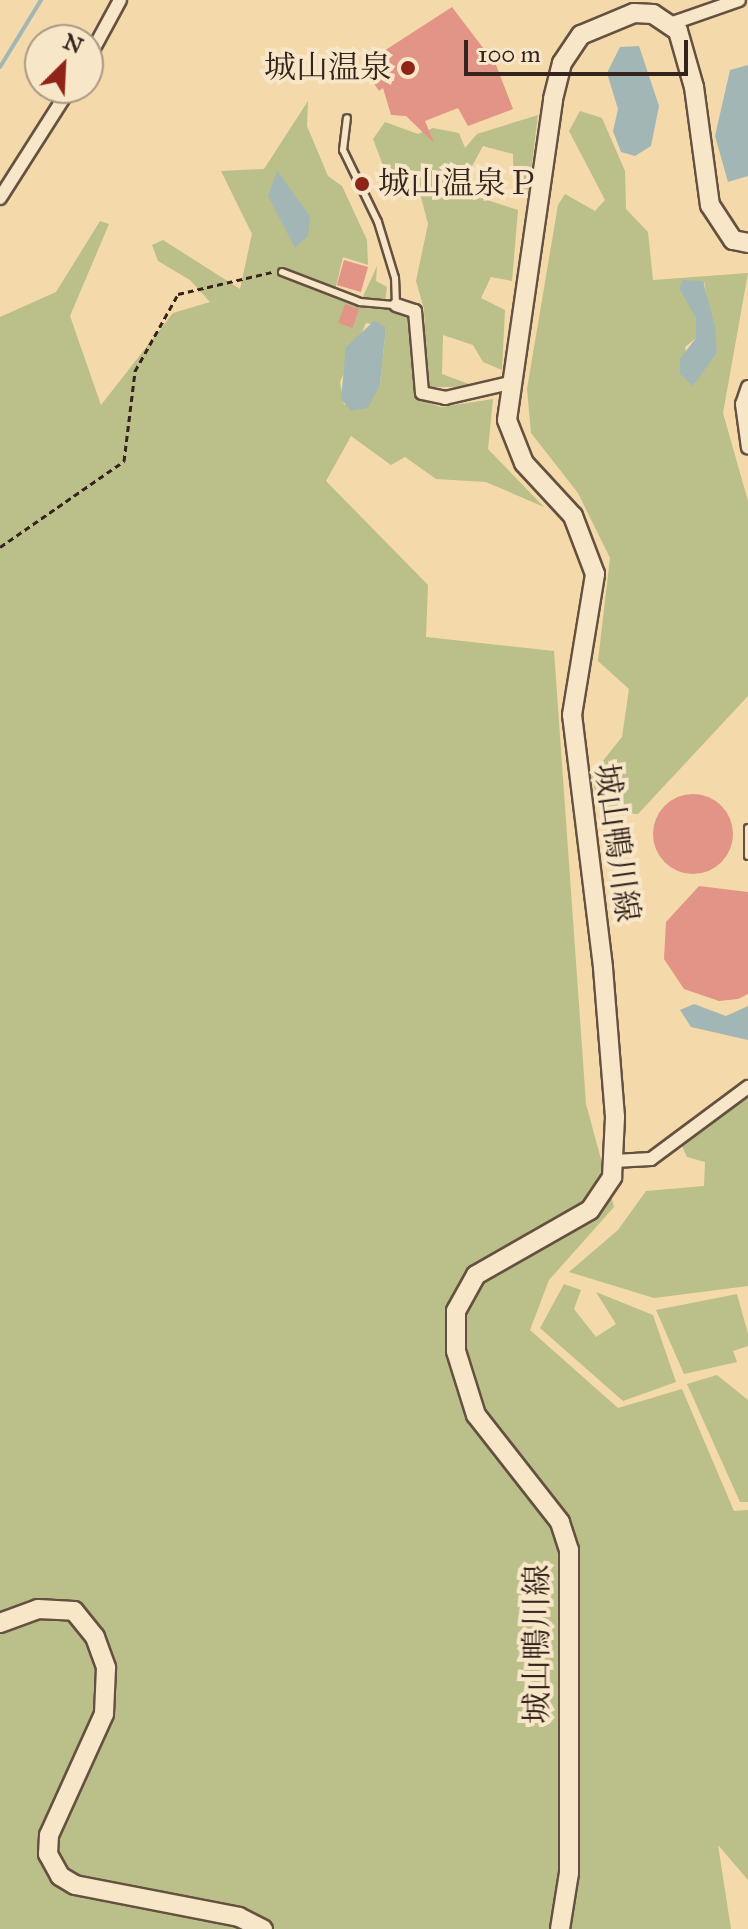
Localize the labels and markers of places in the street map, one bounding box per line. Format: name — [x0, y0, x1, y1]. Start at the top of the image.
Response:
place label: 城山温泉 — [264, 49, 392, 87]
marker: 城山温泉 — [399, 59, 417, 77]
place label: 城山温泉Ｐ — [378, 165, 538, 203]
marker: 城山温泉Ｐ — [353, 175, 371, 193]

